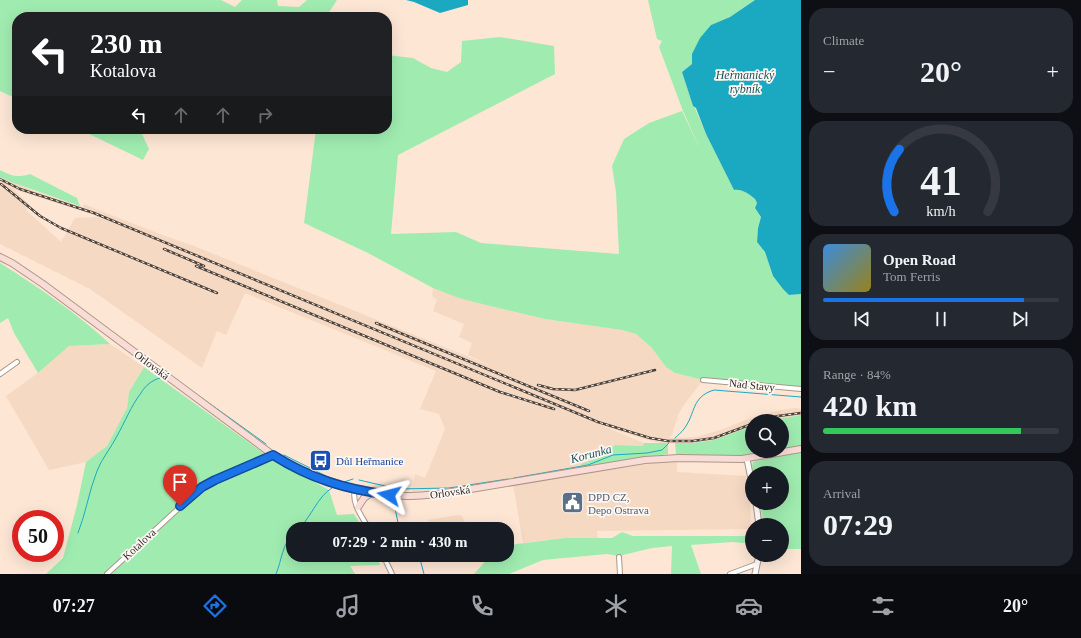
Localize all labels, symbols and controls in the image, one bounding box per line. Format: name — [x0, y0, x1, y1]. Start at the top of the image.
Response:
icon: left — [24, 28, 76, 80]
text: 230 m — [90, 28, 162, 59]
text: Climate — [823, 33, 864, 48]
text: 20° — [920, 55, 962, 88]
text: − — [823, 59, 835, 84]
text: + — [1047, 59, 1059, 84]
text: Kotalova — [90, 61, 156, 81]
water label: Heřmanický rybník — [715, 68, 775, 96]
icon: left — [128, 104, 150, 126]
icon: ahead — [170, 104, 192, 126]
icon: ahead — [212, 104, 234, 126]
icon: right — [254, 104, 276, 126]
text: 41 — [920, 158, 962, 204]
text: km/h — [926, 202, 956, 218]
text: Open Road — [883, 252, 956, 268]
text: Tom Ferris — [883, 269, 940, 284]
icon: previous — [851, 308, 873, 330]
icon: pause — [930, 308, 952, 330]
icon: next — [1009, 308, 1031, 330]
street label: Orlovská — [132, 348, 172, 382]
text: Range · 84% — [823, 367, 891, 382]
street label: Nad Stavy — [728, 377, 776, 393]
text: 420 km — [823, 389, 917, 422]
map controls — [745, 414, 789, 562]
button: search — [745, 414, 789, 458]
water label: Korunka — [568, 442, 613, 466]
bus stop icon: Důl Heřmanice — [307, 448, 333, 474]
place label: Důl Heřmanice — [336, 455, 404, 467]
pin — [163, 465, 197, 506]
button: + — [745, 466, 789, 510]
icon: arrive — [169, 471, 191, 493]
position arrow — [368, 474, 410, 516]
street label: Orlovská — [429, 483, 471, 501]
text: Arrival — [823, 486, 861, 501]
public building icon: DPD CZ, Depo Ostrava — [559, 490, 585, 516]
place label: DPD CZ, Depo Ostrava — [588, 491, 649, 516]
text: 07:29 — [823, 508, 893, 541]
speed limit sign: 50 — [12, 510, 64, 562]
button: − — [745, 518, 789, 562]
street label: Kotalova — [120, 526, 158, 562]
text: 07:29 · 2 min · 430 m — [333, 534, 468, 550]
icon: directions — [201, 592, 229, 620]
icon: music — [334, 592, 362, 620]
icon: phone — [468, 592, 496, 620]
icon: climate — [602, 592, 630, 620]
icon: car — [735, 592, 763, 620]
icon: filters — [869, 592, 897, 620]
text: 07:27 — [53, 596, 95, 616]
text: 20° — [1003, 596, 1028, 616]

